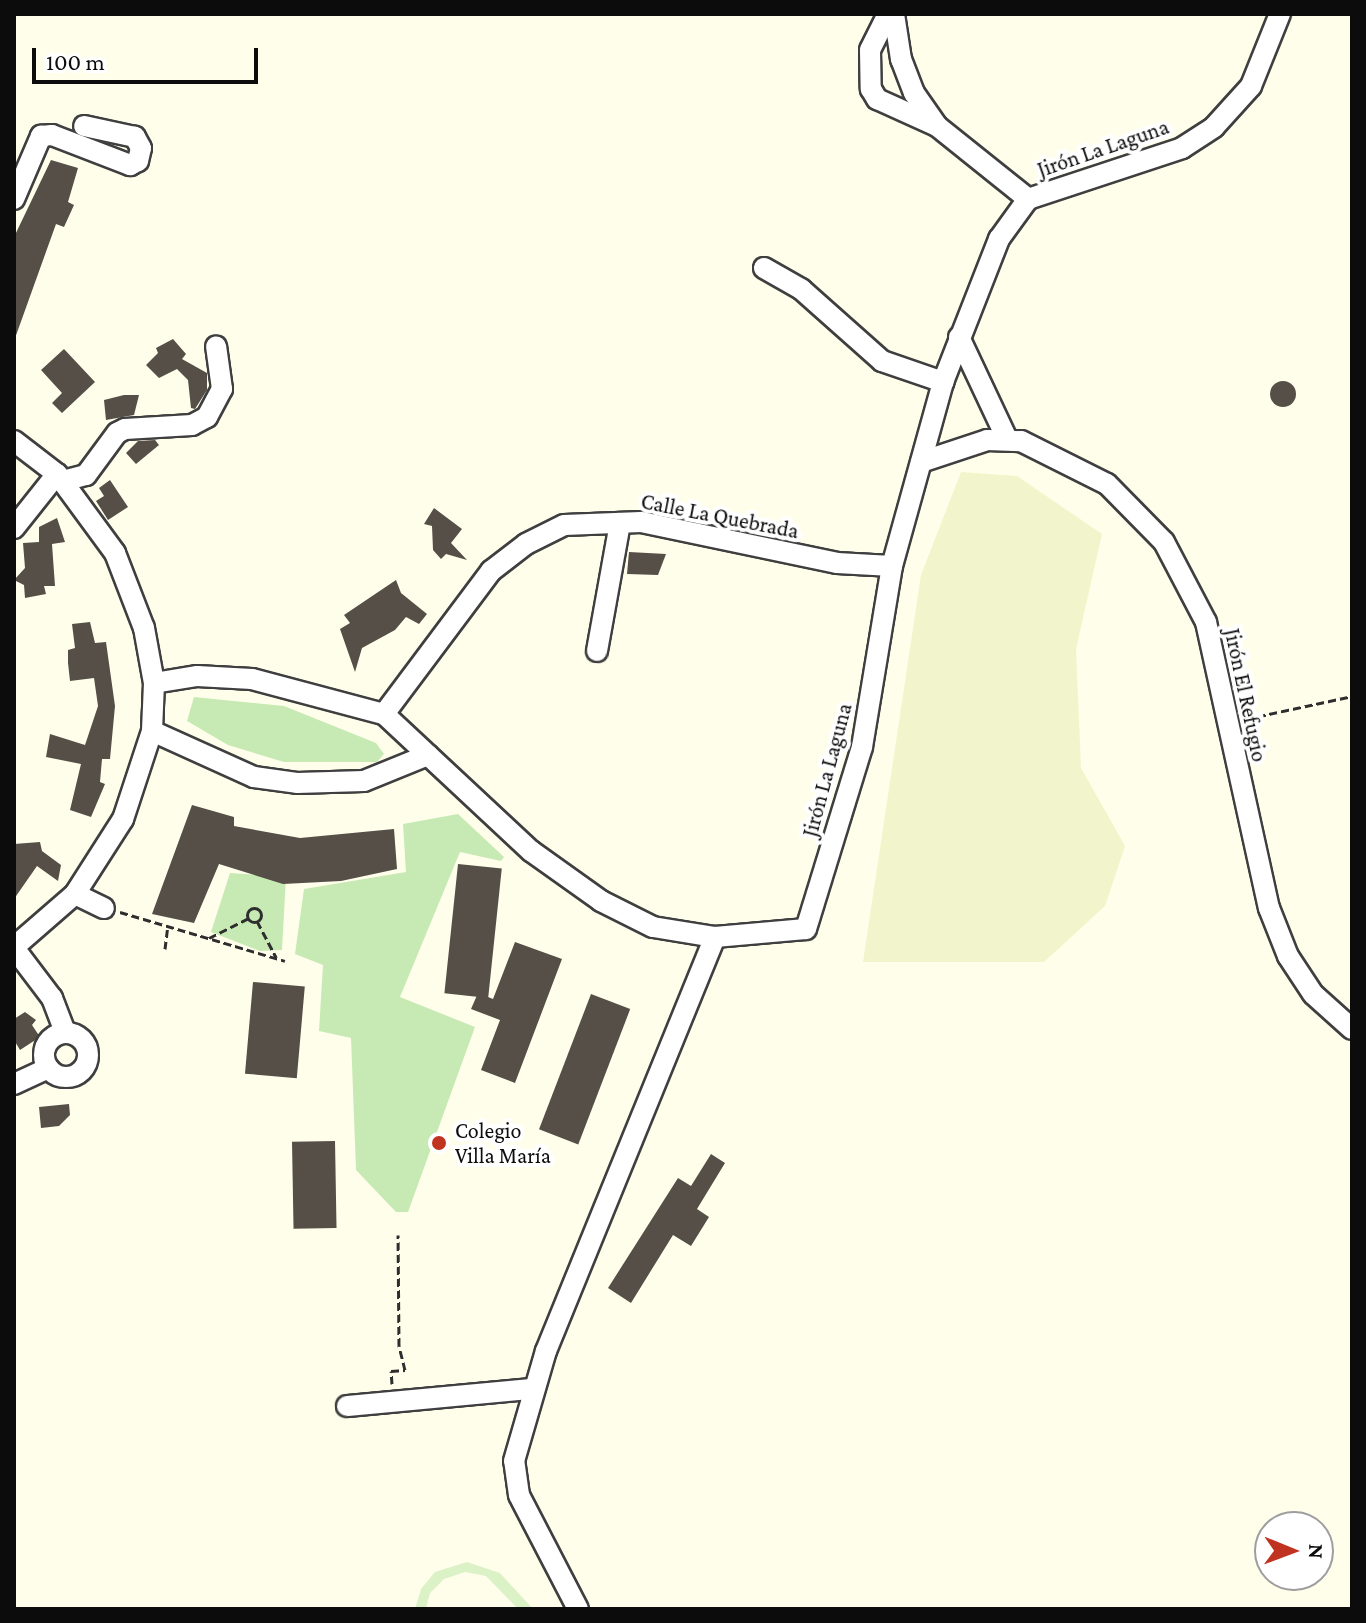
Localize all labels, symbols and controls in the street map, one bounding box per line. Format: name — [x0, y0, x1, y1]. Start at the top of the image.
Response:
scale bar — [36, 32, 262, 82]
text: 100 m — [46, 48, 105, 75]
street label: Jirón La Laguna — [1034, 113, 1172, 183]
street label: Calle La Quebrada — [639, 488, 801, 544]
street label: Jirón El Refugio — [1219, 626, 1273, 764]
street label: Jirón La Laguna — [796, 700, 858, 840]
place label: Colegio Villa María — [455, 1117, 551, 1168]
marker: Colegio Villa María — [430, 1134, 448, 1152]
north arrow — [1254, 1511, 1334, 1591]
text: N — [1304, 1544, 1329, 1559]

